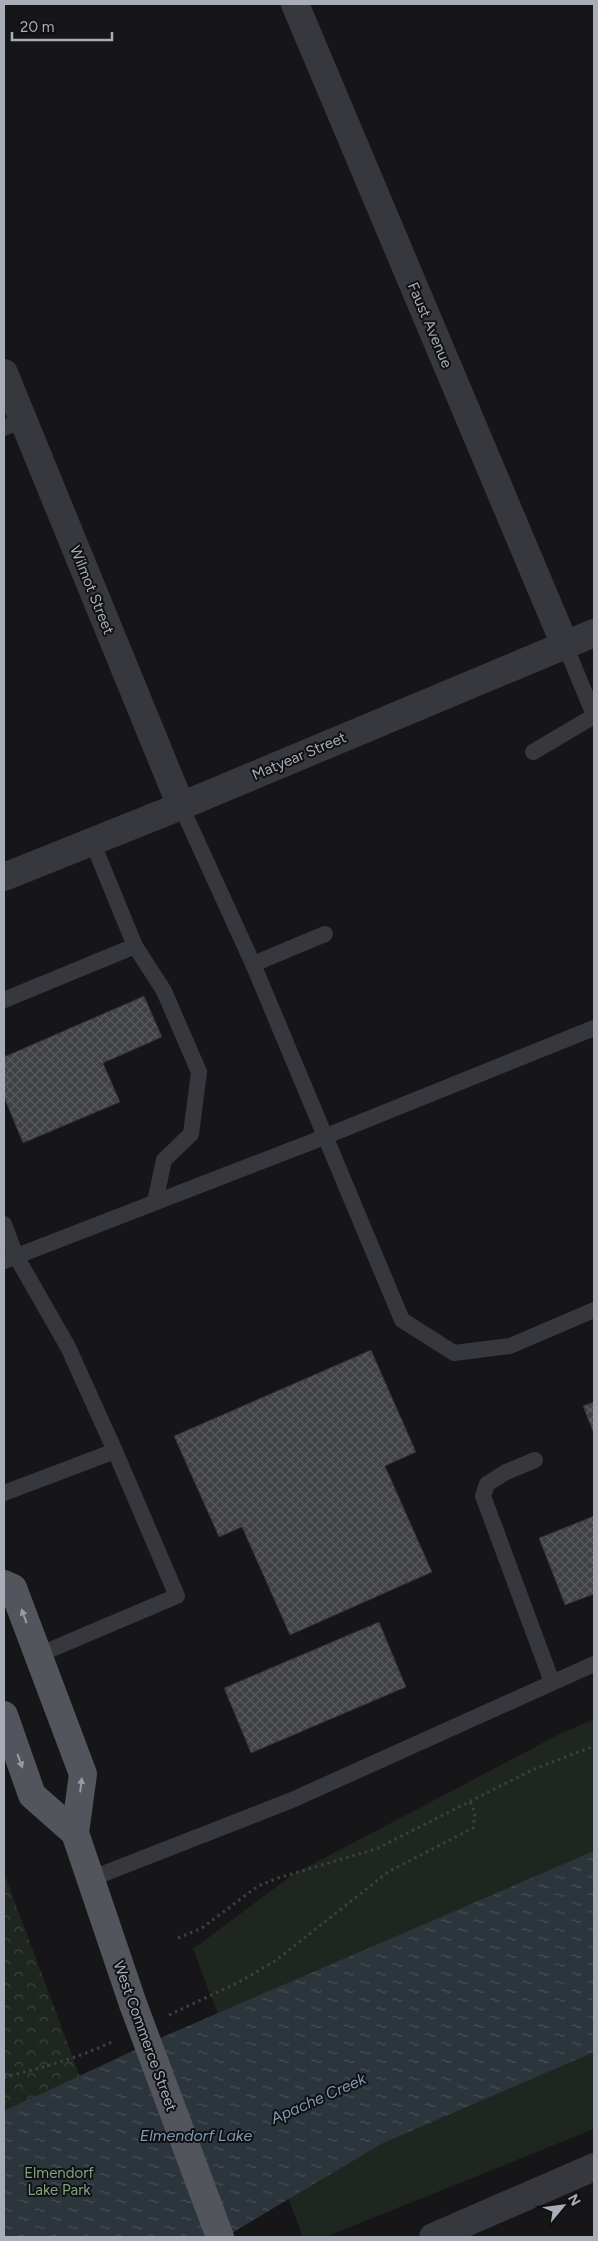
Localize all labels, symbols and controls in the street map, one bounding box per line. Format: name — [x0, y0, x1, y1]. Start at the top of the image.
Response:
scale bar — [12, 10, 112, 42]
text: 20 m — [20, 18, 54, 36]
street label: Faust Avenue — [404, 280, 456, 370]
street label: Wilmot Street — [66, 543, 118, 637]
street label: Matyear Street — [249, 728, 349, 784]
one-way arrow — [20, 1608, 28, 1623]
one-way arrow — [17, 1753, 24, 1768]
one-way arrow — [77, 1777, 85, 1793]
street label: West Commerce Street — [109, 1958, 181, 2114]
water label: Apache Creek — [267, 2068, 370, 2128]
water label: Elmendorf Lake — [140, 2126, 252, 2145]
park label: Elmendorf Lake Park — [24, 2164, 94, 2199]
north arrow — [538, 2181, 588, 2231]
text: N — [564, 2191, 584, 2209]

